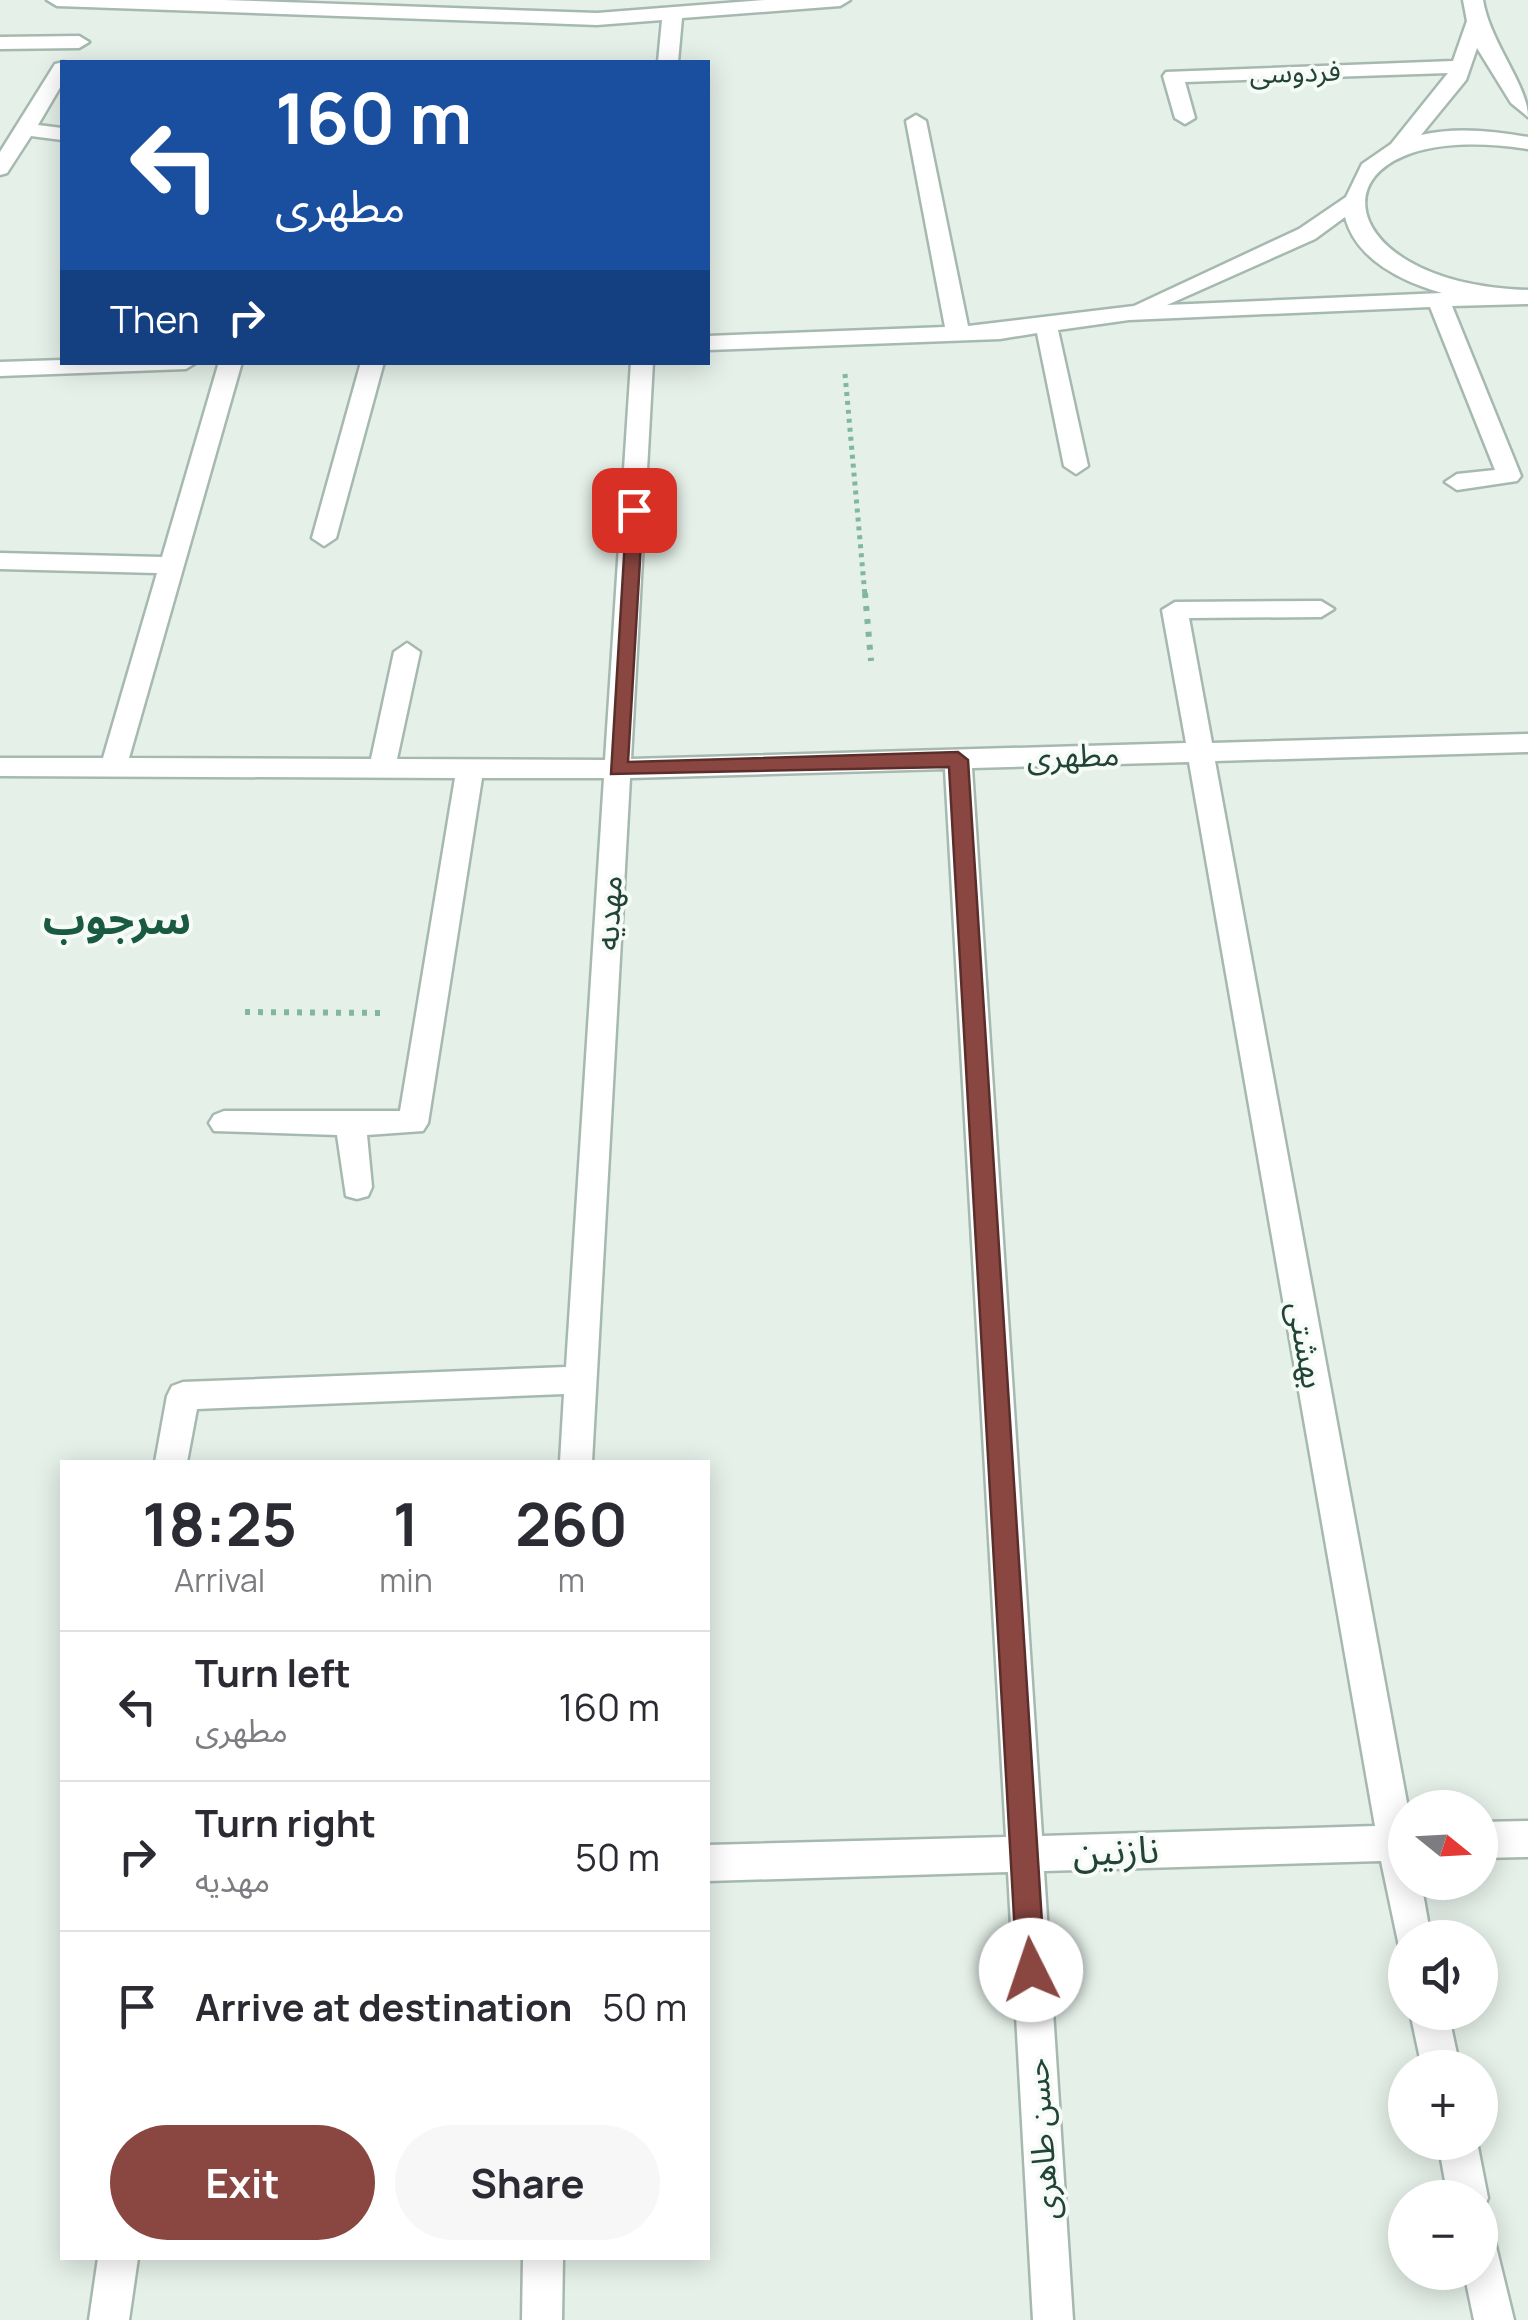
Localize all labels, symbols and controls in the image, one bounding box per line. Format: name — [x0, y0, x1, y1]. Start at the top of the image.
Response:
street label: فردوسی — [1249, 50, 1341, 92]
text: 160 m — [275, 69, 472, 165]
icon: left — [110, 100, 240, 230]
text: مطهری — [275, 174, 405, 236]
icon: right — [219, 290, 274, 345]
text: Then — [110, 292, 199, 344]
pin — [592, 468, 677, 553]
icon: arrive — [607, 483, 662, 538]
street label: مطهری — [1026, 731, 1120, 779]
street label: مهدیه — [584, 874, 632, 952]
district label: سرجوب — [43, 889, 191, 947]
street label: بهشتی — [1278, 1298, 1336, 1392]
text: 18:25 — [142, 1482, 297, 1564]
text: 1 — [393, 1482, 419, 1564]
text: 260 — [515, 1482, 628, 1564]
text: Arrival — [174, 1558, 265, 1602]
text: min — [379, 1558, 433, 1602]
text: m — [558, 1558, 585, 1602]
text: Turn left — [195, 1646, 351, 1698]
icon: left — [110, 1679, 165, 1734]
text: 160 m — [559, 1680, 660, 1732]
text: مطهری — [195, 1708, 288, 1752]
north arrow — [1388, 1790, 1498, 1900]
map controls — [1388, 1790, 1498, 2290]
text: Turn right — [195, 1796, 376, 1848]
street label: نازنین — [1072, 1822, 1160, 1876]
icon: right — [110, 1829, 165, 1884]
text: 50 m — [575, 1830, 660, 1882]
text: مهدیه — [195, 1858, 270, 1902]
position arrow — [979, 1918, 1083, 2022]
button: sound — [1388, 1920, 1498, 2030]
icon: arrive — [110, 1979, 165, 2034]
text: Arrive at destination — [195, 1980, 572, 2032]
text: 50 m — [602, 1980, 687, 2032]
button: + — [1388, 2050, 1498, 2160]
street label: حسن طاهری — [1013, 2057, 1069, 2221]
button: Exit — [110, 2125, 375, 2240]
button: Share — [395, 2125, 660, 2240]
button: − — [1388, 2180, 1498, 2290]

